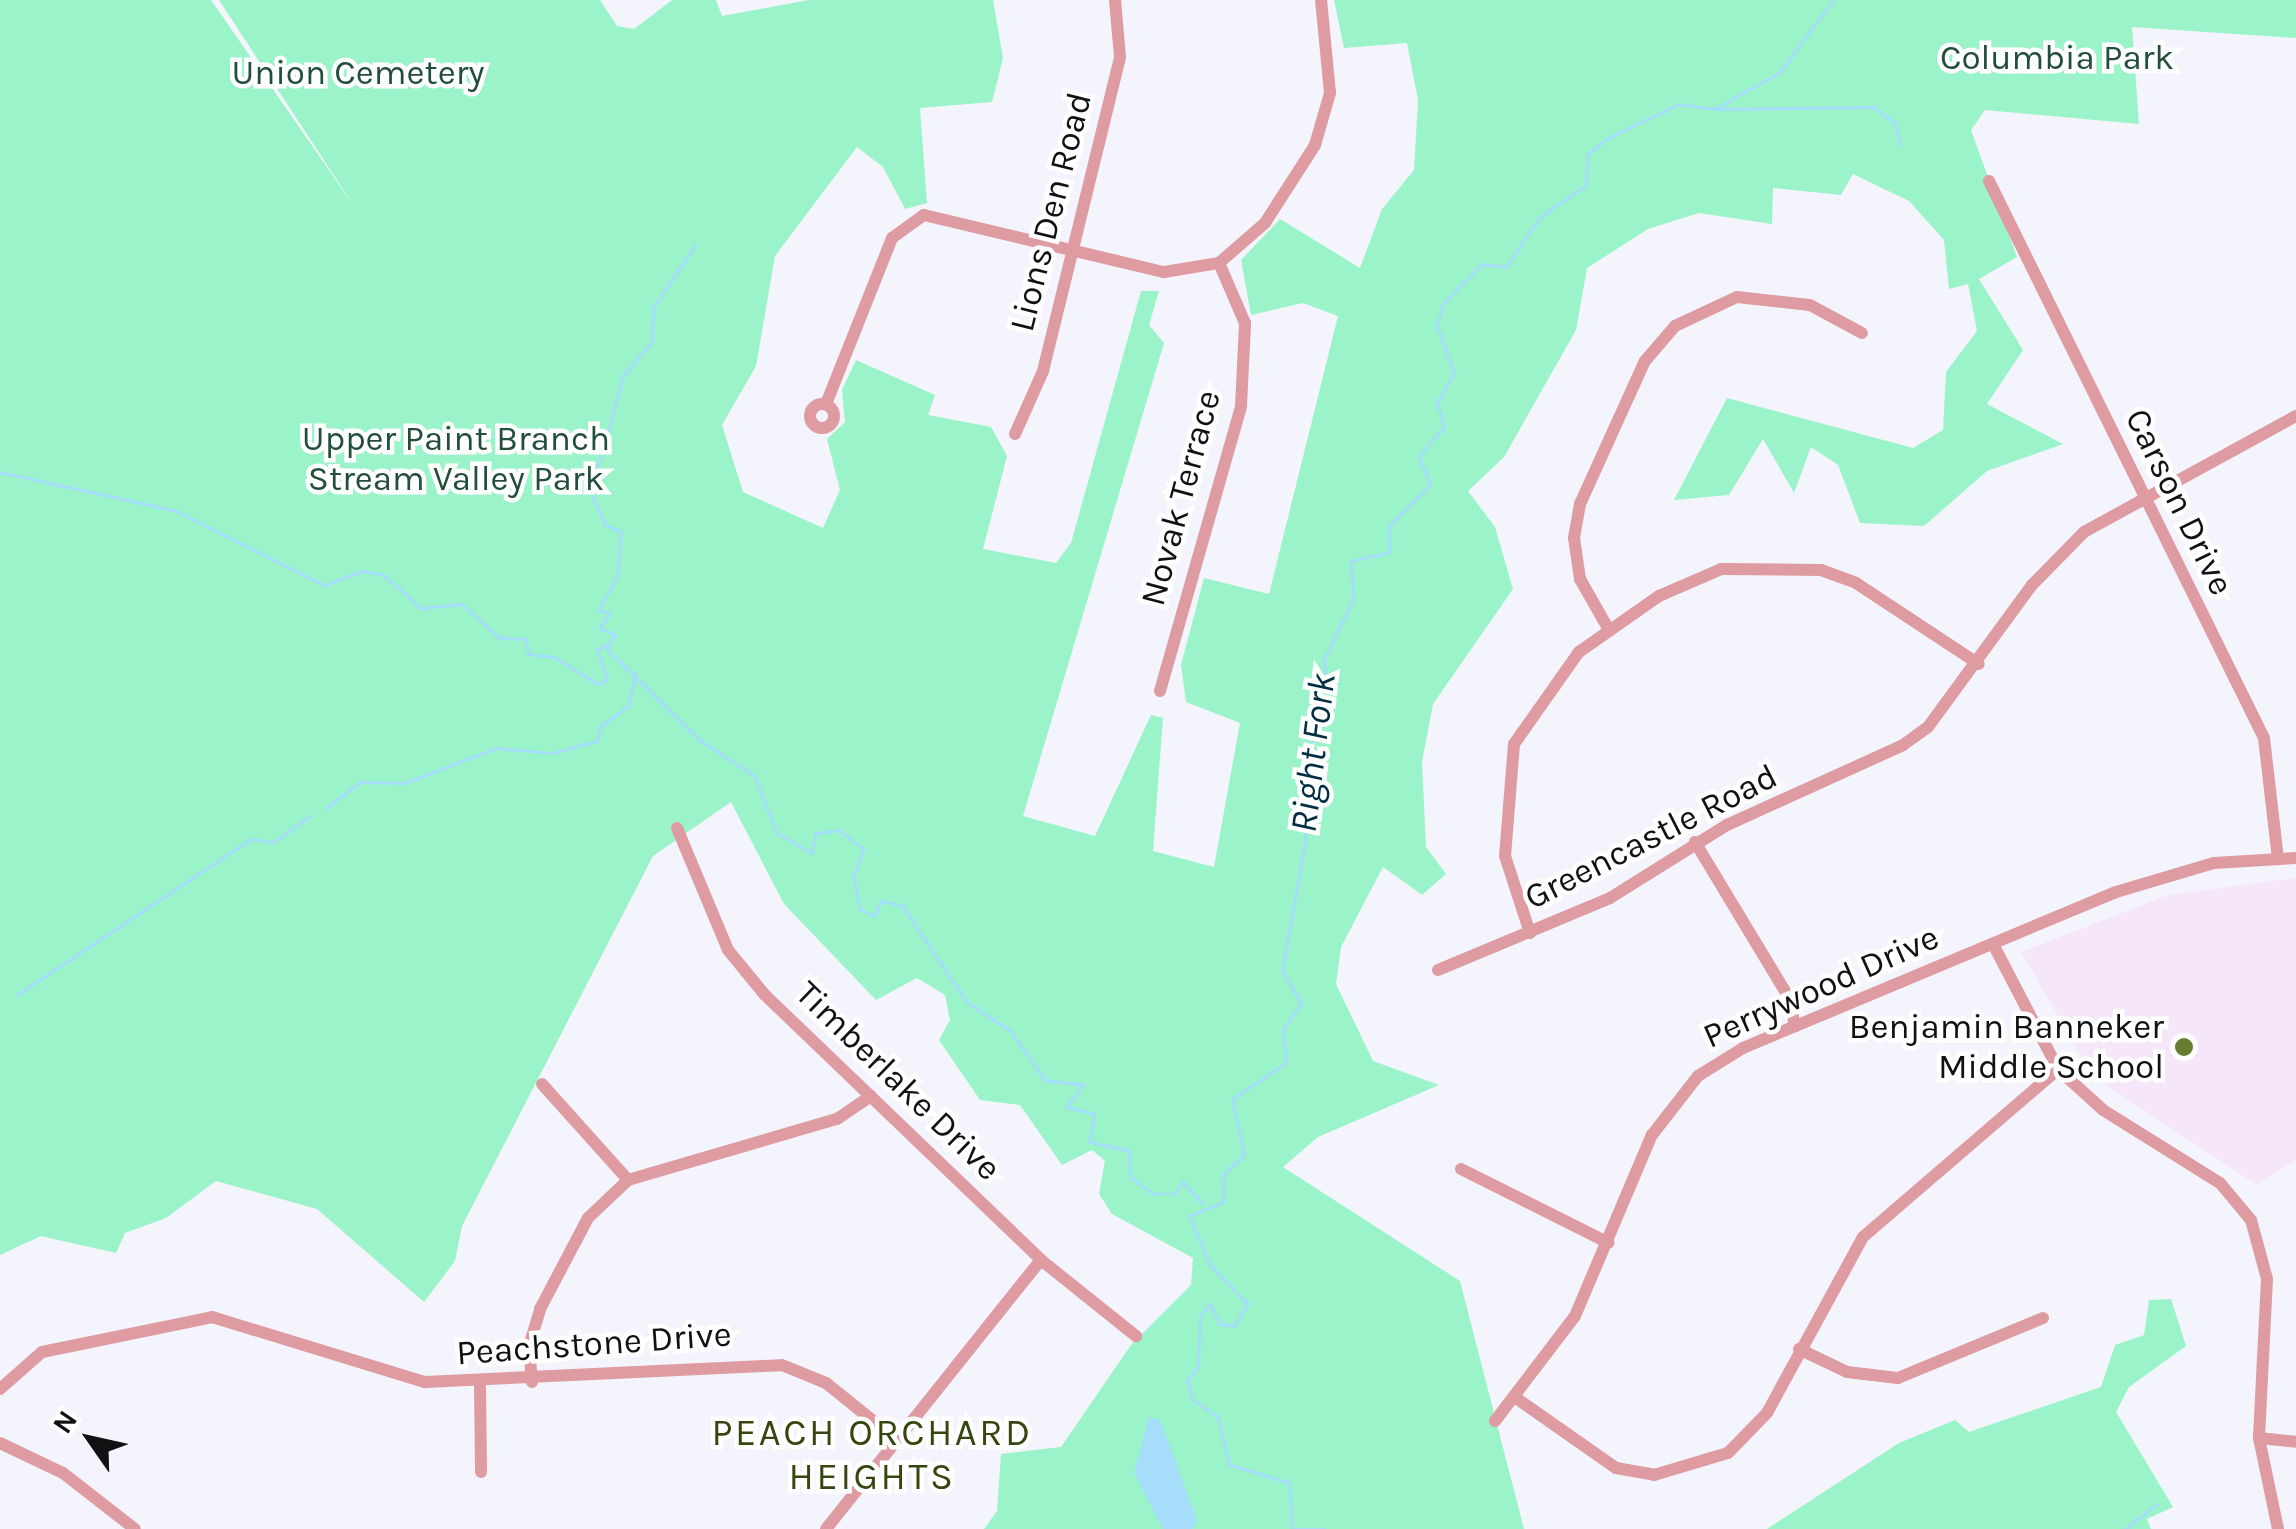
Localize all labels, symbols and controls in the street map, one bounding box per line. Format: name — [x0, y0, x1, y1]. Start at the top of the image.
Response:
park label: Columbia Park — [1940, 37, 2174, 79]
park label: Union Cemetery — [231, 52, 485, 94]
street label: Lions Den Road — [1001, 88, 1101, 336]
street label: Novak Terrace — [1132, 386, 1230, 610]
street label: Carson Drive — [2116, 402, 2242, 602]
park label: Upper Paint Branch Stream Valley Park — [302, 418, 610, 500]
water label: Right Fork — [1281, 671, 1345, 835]
street label: Greencastle Road — [1518, 755, 1784, 919]
street label: Perrywood Drive — [1697, 916, 1945, 1058]
street label: Timberlake Drive — [787, 973, 1009, 1189]
place label: Benjamin Banneker Middle School — [1849, 1006, 2164, 1088]
marker: Benjamin Banneker Middle School — [2173, 1036, 2195, 1058]
street label: Peachstone Drive — [455, 1313, 733, 1375]
north arrow — [40, 1389, 140, 1489]
text: N — [45, 1404, 84, 1440]
district label: PEACH ORCHARD HEIGHTS — [711, 1410, 1033, 1500]

